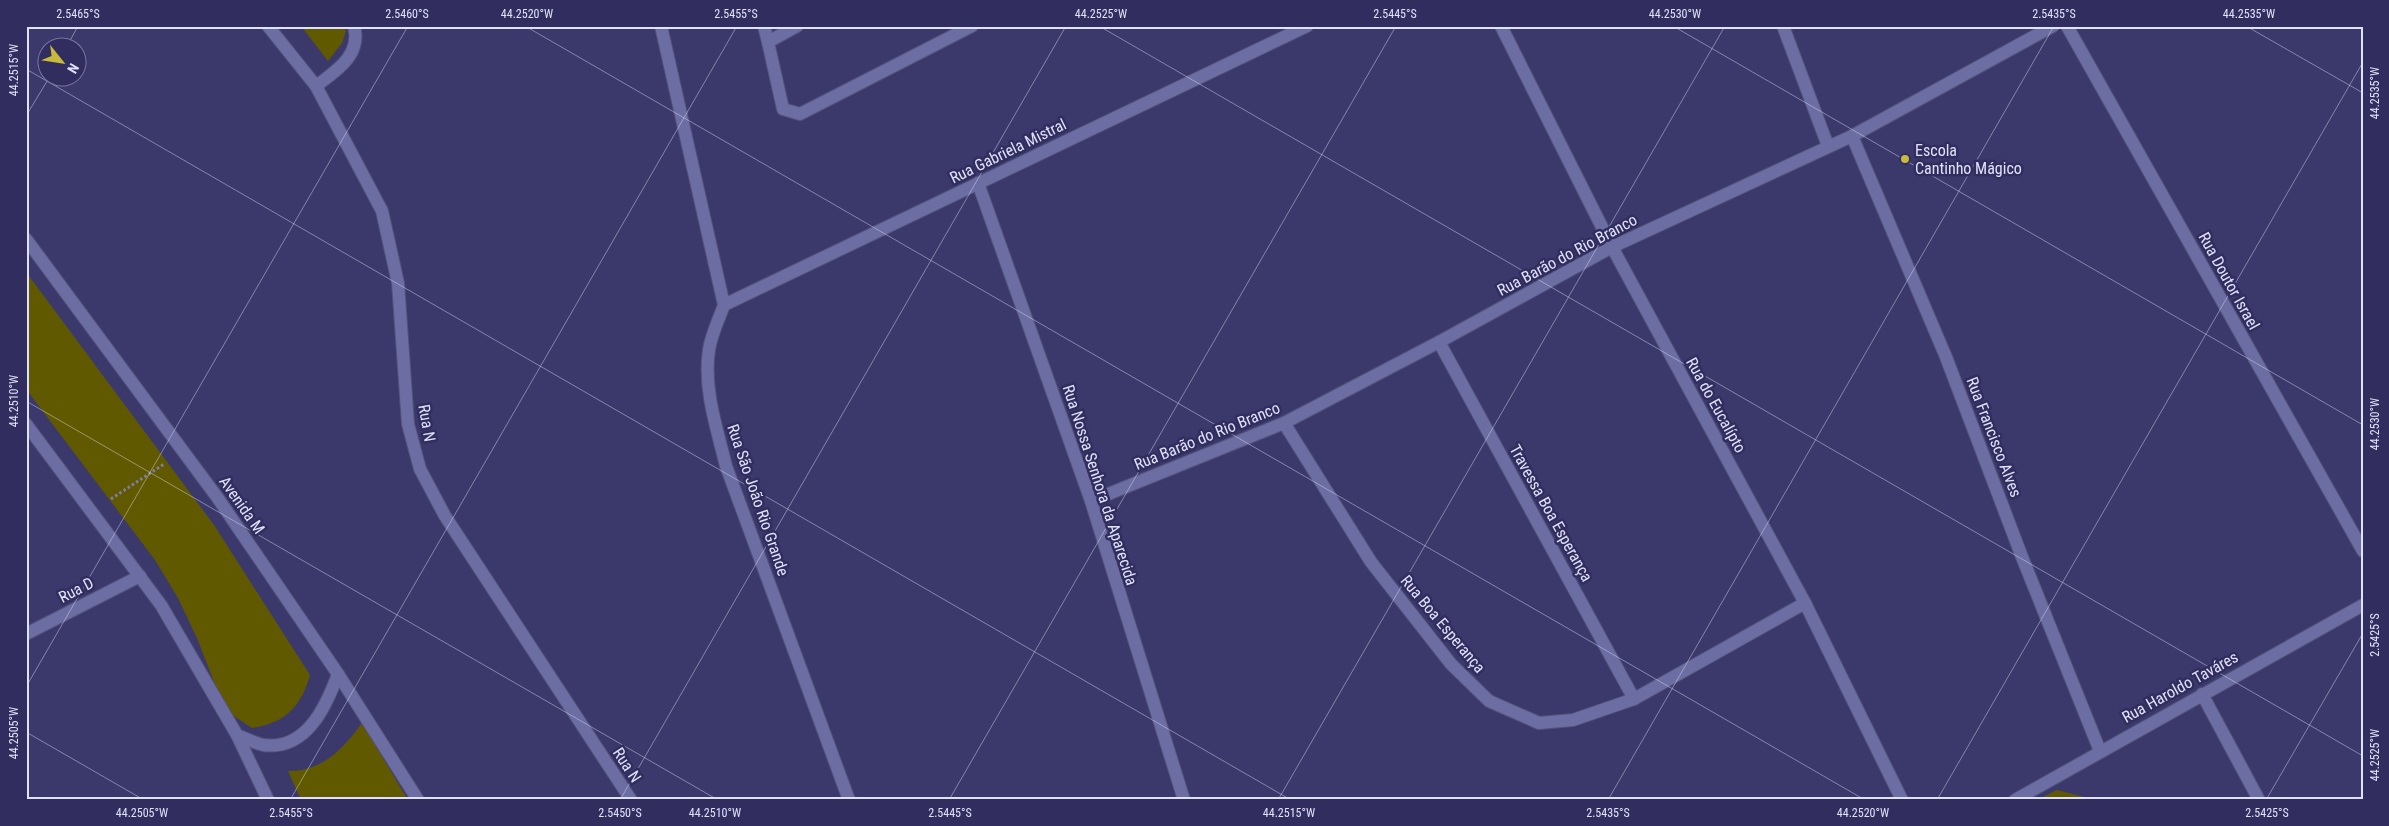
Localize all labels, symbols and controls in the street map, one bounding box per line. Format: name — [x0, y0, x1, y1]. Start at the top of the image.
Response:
text: 2.5465°S — [56, 7, 100, 21]
text: 2.5460°S — [385, 7, 429, 21]
text: 44.2520°W — [501, 7, 553, 21]
text: 2.5455°S — [714, 7, 758, 21]
text: 44.2525°W — [1075, 7, 1127, 21]
text: 2.5445°S — [1373, 7, 1417, 21]
text: 44.2530°W — [1649, 7, 1701, 21]
text: 2.5435°S — [2032, 7, 2076, 21]
text: 44.2535°W — [2223, 7, 2275, 21]
north arrow — [38, 38, 88, 88]
text: 44.2515°W — [7, 44, 21, 96]
text: N — [64, 61, 82, 76]
text: 44.2535°W — [2368, 67, 2382, 119]
street label: Rua Gabriela Mistral — [947, 115, 1069, 187]
place label: Escola Cantinho Mágico — [1915, 141, 2022, 178]
marker: Escola Cantinho Mágico — [1899, 153, 1911, 165]
street label: Rua Barão do Rio Branco — [1494, 210, 1640, 300]
street label: Rua Doutor Israel — [2194, 229, 2264, 333]
street label: Rua do Eucalípto — [1682, 354, 1750, 456]
street label: Rua Francisco Alves — [1962, 374, 2026, 500]
text: 44.2510°W — [7, 375, 21, 427]
street label: Rua Nossa Senhora da Aparecida — [1059, 382, 1141, 588]
street label: Rua Barão do Rio Branco — [1131, 398, 1283, 474]
text: 44.2530°W — [2368, 398, 2382, 450]
street label: Rua N — [414, 403, 440, 443]
street label: Rua São João Rio Grande — [723, 422, 793, 578]
street label: Travessa Boa Esperança — [1505, 441, 1597, 585]
street label: Avenida M — [215, 473, 269, 537]
street label: Rua Boa Esperança — [1397, 571, 1489, 677]
street label: Rua D — [55, 573, 97, 607]
text: 2.5425°S — [2368, 613, 2382, 657]
street label: Rua Haroldo Taváres — [2119, 647, 2241, 727]
text: 44.2505°W — [7, 707, 21, 759]
text: 44.2525°W — [2368, 729, 2382, 781]
street label: Rua N — [609, 744, 645, 786]
text: 44.2505°W — [116, 806, 168, 820]
text: 2.5455°S — [269, 806, 313, 820]
text: 2.5450°S — [598, 806, 642, 820]
text: 44.2510°W — [689, 806, 741, 820]
text: 2.5445°S — [928, 806, 972, 820]
text: 44.2515°W — [1263, 806, 1315, 820]
text: 2.5435°S — [1586, 806, 1630, 820]
text: 44.2520°W — [1837, 806, 1889, 820]
text: 2.5425°S — [2245, 806, 2289, 820]

